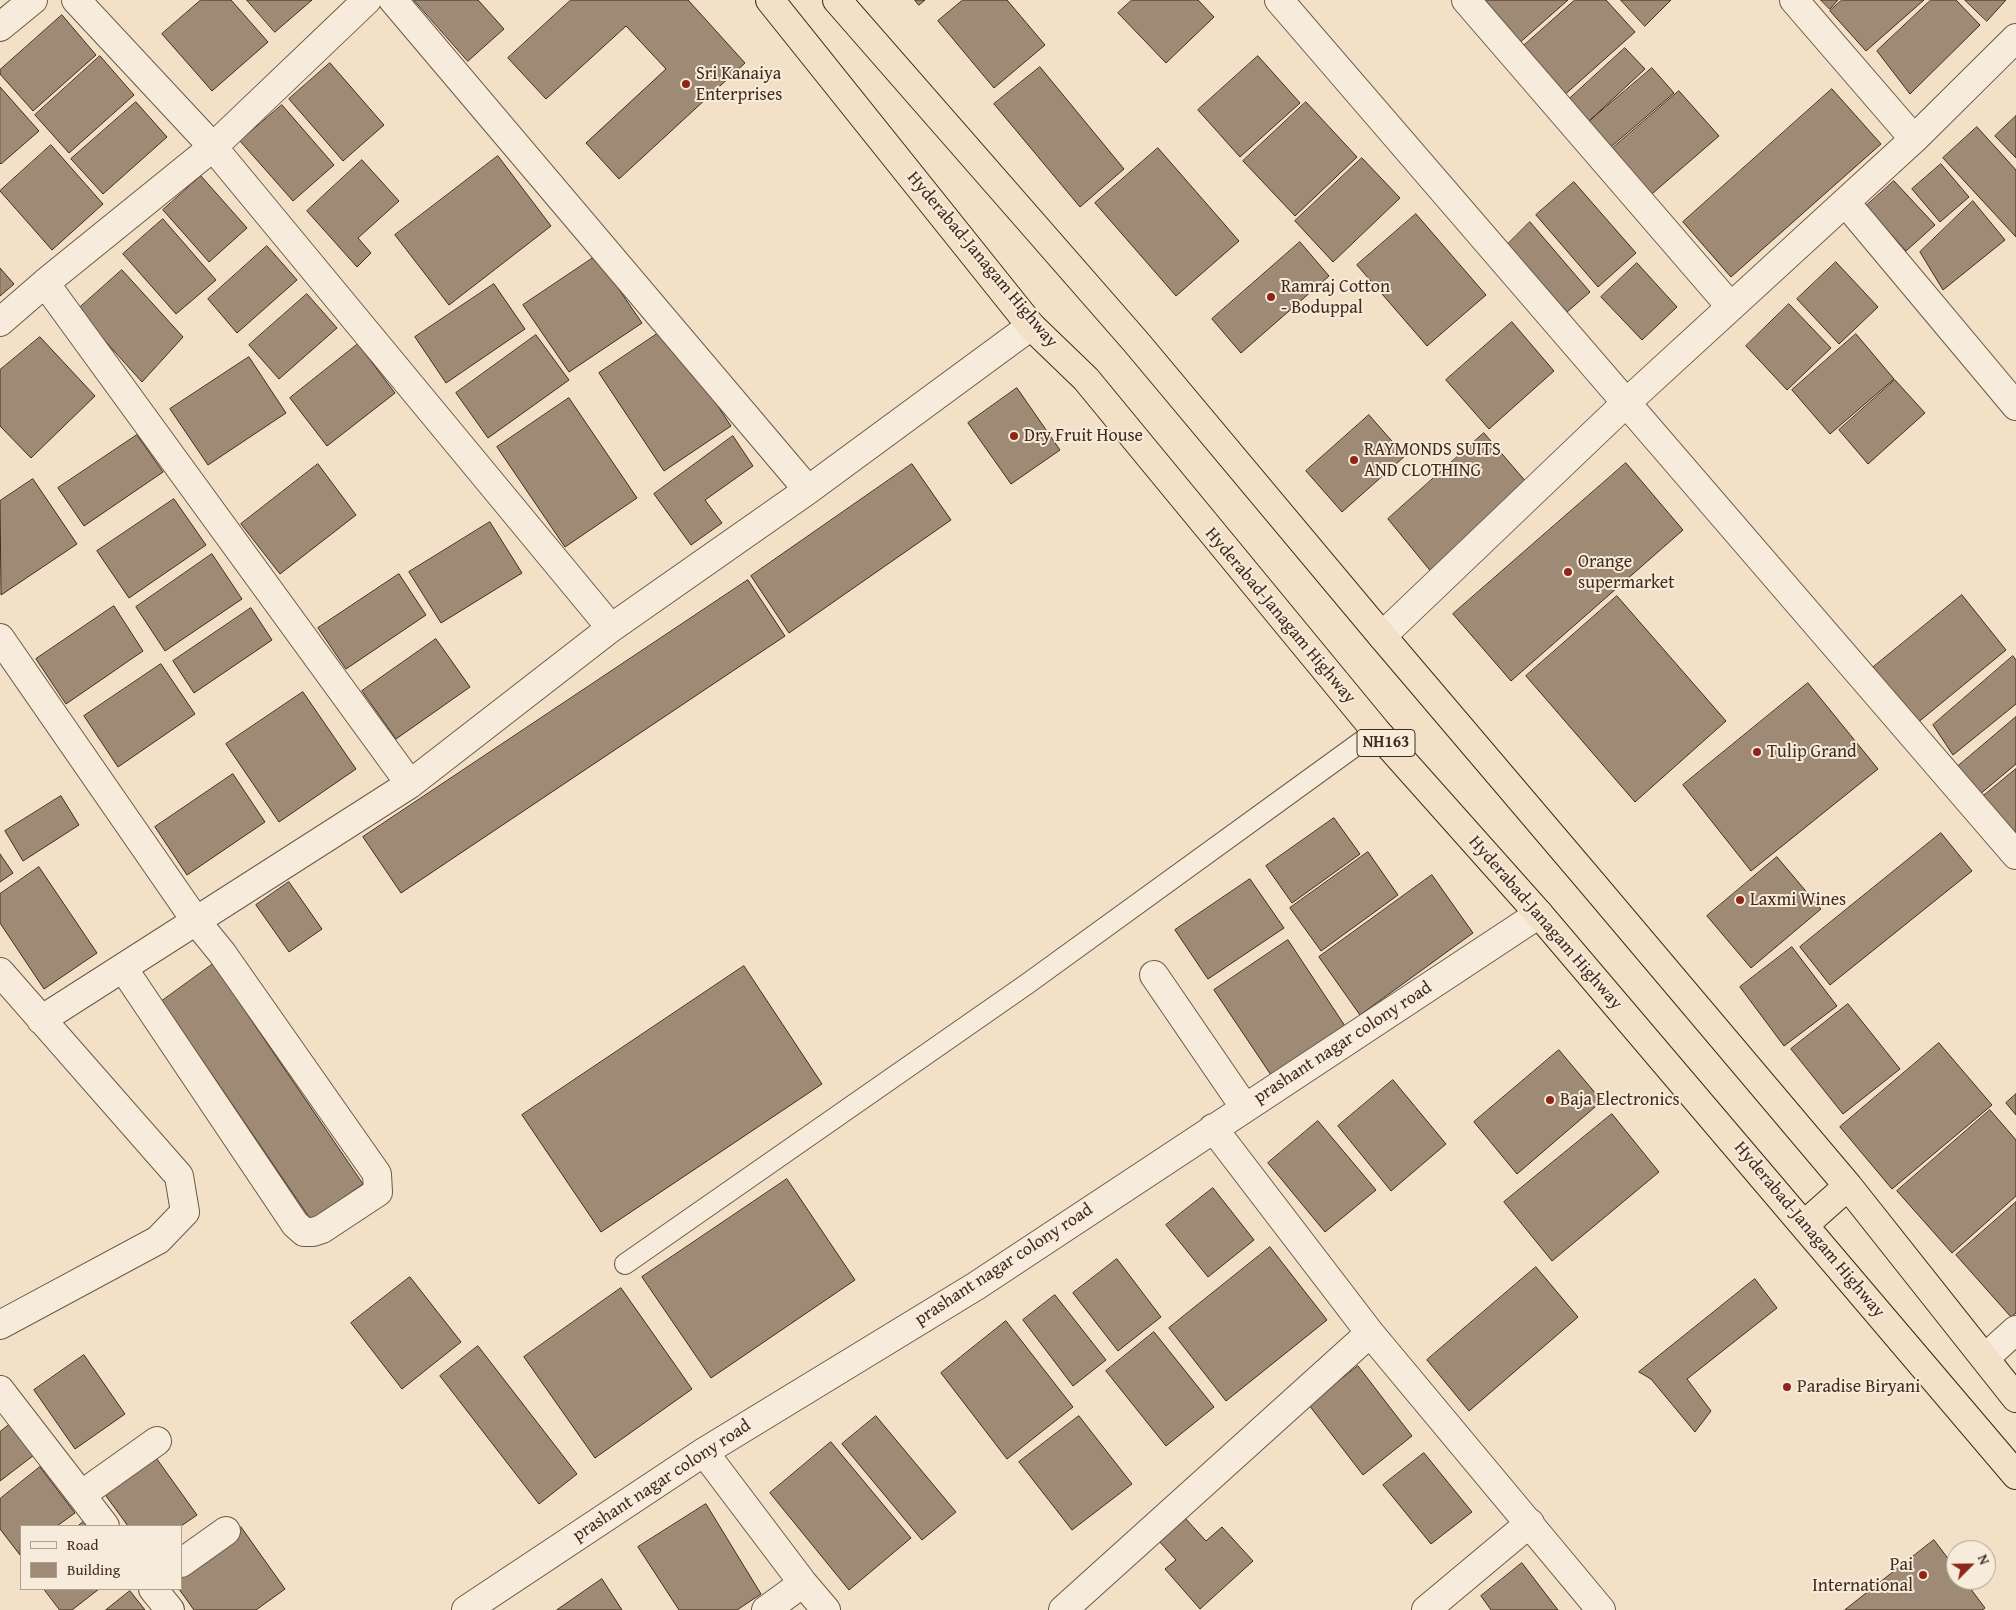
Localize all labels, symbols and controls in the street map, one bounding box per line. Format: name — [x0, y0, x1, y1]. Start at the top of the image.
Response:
place label: Sri Kanaiya Enterprises — [696, 63, 782, 106]
marker: Sri Kanaiya Enterprises — [680, 78, 692, 90]
street label: Hyderabad-Janagam Highway — [902, 168, 1062, 352]
place label: Ramraj Cotton - Boduppal — [1281, 276, 1390, 318]
marker: Ramraj Cotton - Boduppal — [1265, 291, 1277, 303]
place label: Dry Fruit House — [1024, 425, 1143, 447]
marker: Dry Fruit House — [1008, 430, 1020, 442]
place label: RAYMONDS SUITS AND CLOTHING — [1364, 439, 1501, 482]
marker: RAYMONDS SUITS AND CLOTHING — [1348, 454, 1360, 466]
street label: Hyderabad-Janagam Highway — [1200, 524, 1360, 708]
place label: Orange supermarket — [1578, 551, 1675, 594]
marker: Orange supermarket — [1562, 566, 1574, 578]
road number: NH163 — [1357, 730, 1415, 756]
place label: Tulip Grand — [1767, 741, 1857, 763]
marker: Tulip Grand — [1751, 746, 1763, 758]
street label: Hyderabad-Janagam Highway — [1464, 832, 1626, 1014]
place label: Laxmi Wines — [1750, 889, 1846, 911]
marker: Laxmi Wines — [1734, 894, 1746, 906]
street label: prashant nagar colony road — [1250, 977, 1436, 1109]
place label: Baja Electronics — [1560, 1089, 1680, 1111]
marker: Baja Electronics — [1544, 1094, 1556, 1106]
street label: Hyderabad-Janagam Highway — [1729, 1138, 1889, 1322]
street label: prashant nagar colony road — [911, 1199, 1097, 1331]
place label: Paradise Biryani — [1797, 1376, 1920, 1398]
marker: Paradise Biryani — [1781, 1381, 1793, 1393]
street label: prashant nagar colony road — [569, 1415, 755, 1547]
legend — [20, 1525, 182, 1590]
text: Road — [67, 1534, 98, 1555]
north arrow — [1946, 1540, 1996, 1590]
text: N — [1973, 1551, 1995, 1568]
place label: Pai International — [1812, 1554, 1913, 1596]
text: Building — [67, 1559, 120, 1580]
marker: Pai International — [1917, 1569, 1929, 1581]

